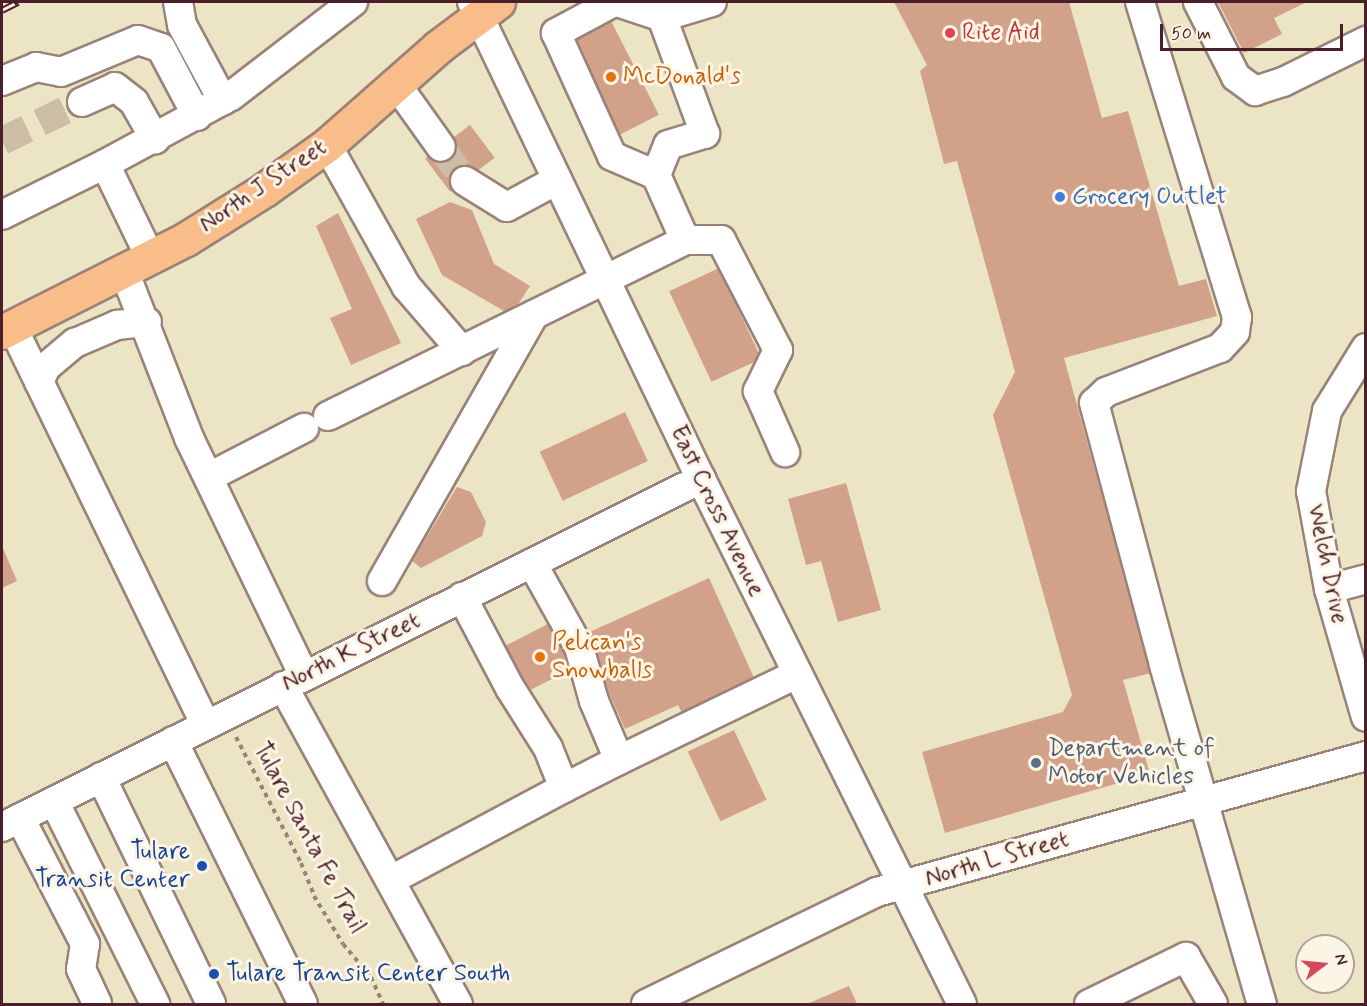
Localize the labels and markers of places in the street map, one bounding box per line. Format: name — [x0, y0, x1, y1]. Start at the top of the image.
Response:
place label: Rite Aid — [962, 19, 1040, 47]
marker: Rite Aid — [943, 26, 957, 40]
place label: McDonald's — [623, 63, 741, 91]
marker: McDonald's — [604, 70, 618, 84]
place label: Grocery Outlet — [1072, 183, 1220, 211]
marker: Grocery Outlet — [1053, 190, 1067, 204]
place label: Pelican's Snowballs — [552, 629, 652, 685]
marker: Pelican's Snowballs — [533, 650, 547, 664]
place label: Department of Motor Vehicles — [1048, 735, 1214, 791]
marker: Department of Motor Vehicles — [1029, 756, 1043, 770]
place label: Tulare Transit Center — [31, 838, 190, 894]
marker: Tulare Transit Center — [195, 859, 209, 873]
place label: Tulare Transit Center South — [226, 960, 509, 988]
marker: Tulare Transit Center South — [207, 967, 221, 981]

